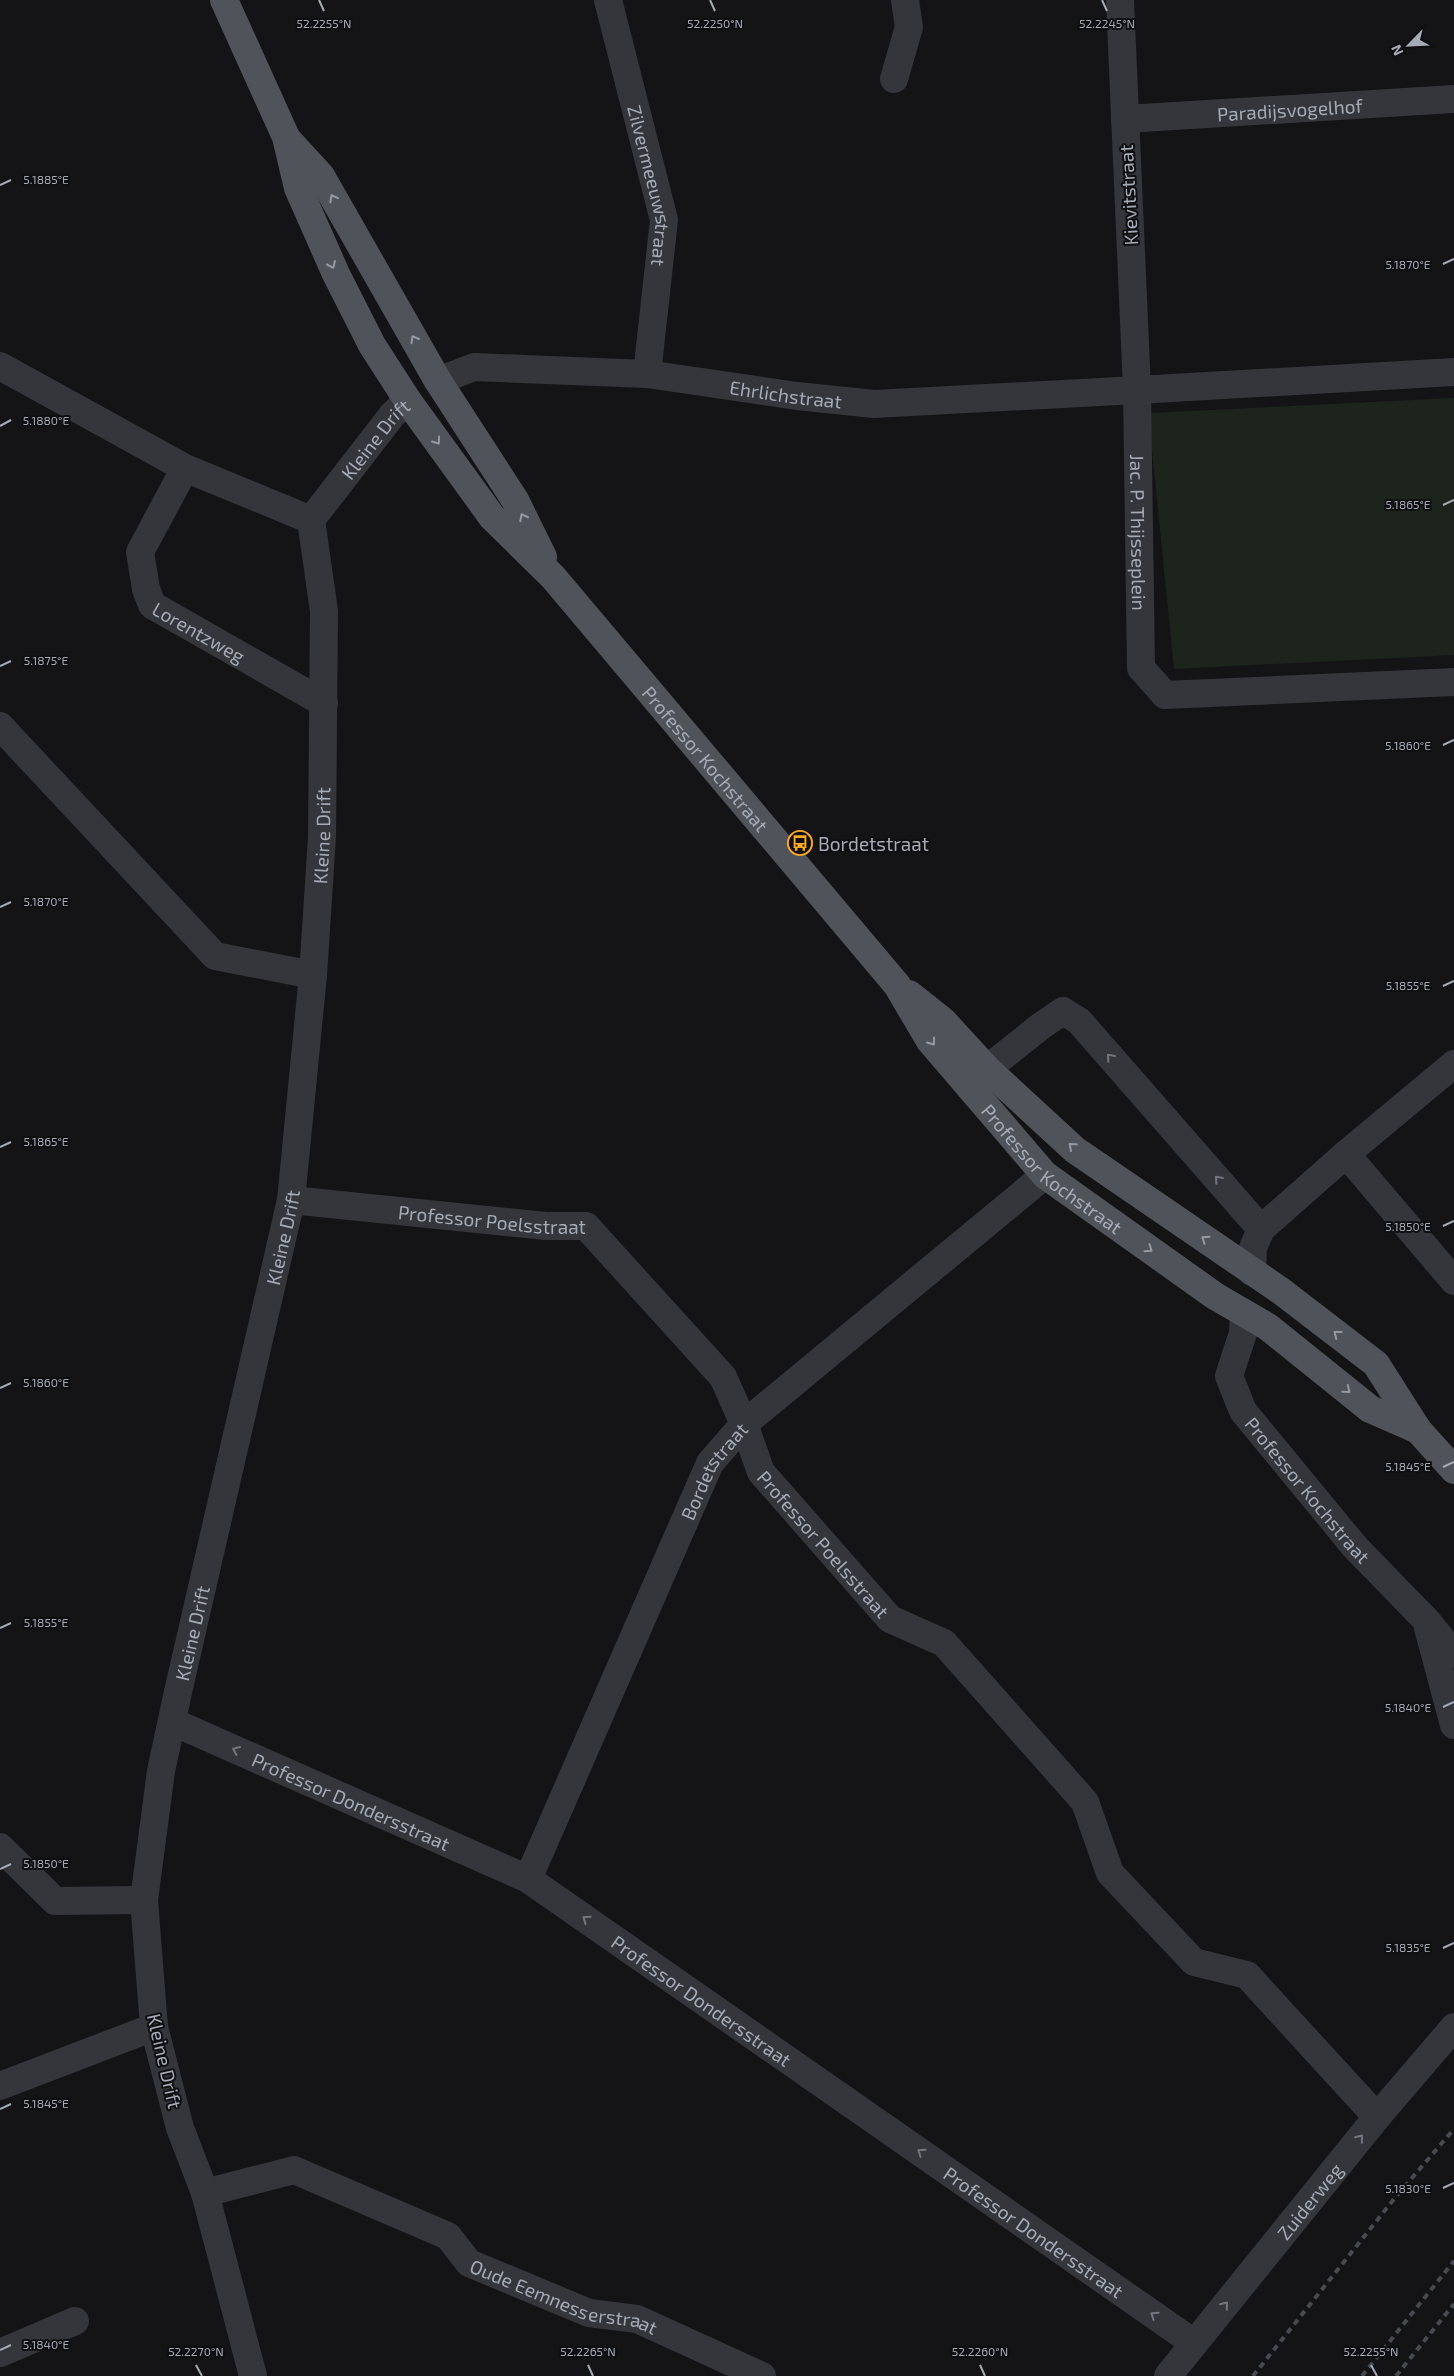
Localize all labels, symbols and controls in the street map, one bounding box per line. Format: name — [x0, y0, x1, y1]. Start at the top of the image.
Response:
text: 52.2255°N — [296, 16, 352, 30]
text: 52.2250°N — [687, 16, 743, 30]
text: 52.2245°N — [1079, 16, 1135, 30]
north arrow — [1384, 20, 1434, 70]
text: N — [1387, 42, 1406, 59]
street label: Paradijsvogelhof — [1216, 93, 1364, 125]
street label: Zilvermeeuwstraat — [624, 102, 676, 267]
street label: Kievitstraat — [1114, 144, 1142, 246]
text: 5.1885°E — [23, 172, 69, 186]
one-way arrow — [329, 194, 339, 203]
text: 5.1870°E — [1385, 257, 1431, 271]
one-way arrow — [326, 260, 337, 269]
one-way arrow — [410, 335, 420, 344]
street label: Ehrlichstraat — [728, 375, 843, 412]
street label: Kleine Drift — [336, 394, 414, 483]
text: 5.1880°E — [23, 413, 69, 427]
one-way arrow — [431, 435, 440, 445]
street label: Jac. P. Thijsseplein — [1126, 454, 1152, 611]
text: 5.1865°E — [1385, 497, 1431, 511]
one-way arrow — [519, 514, 529, 523]
street label: Lorentzweg — [149, 596, 250, 667]
text: 5.1875°E — [24, 653, 68, 667]
street label: Professor Kochstraat — [638, 681, 774, 836]
text: 5.1860°E — [1385, 738, 1431, 752]
street label: Kleine Drift — [307, 787, 334, 885]
bus stop icon: Bordetstraat — [787, 830, 813, 856]
place label: Bordetstraat — [818, 832, 929, 855]
text: 5.1870°E — [23, 894, 69, 908]
text: 5.1855°E — [1386, 978, 1431, 992]
one-way arrow — [926, 1036, 935, 1046]
one-way arrow — [1107, 1054, 1116, 1063]
street label: Professor Kochstraat — [977, 1099, 1127, 1238]
text: 5.1865°E — [23, 1134, 69, 1148]
one-way arrow — [1069, 1144, 1078, 1152]
one-way arrow — [1215, 1176, 1223, 1185]
street label: Kleine Drift — [260, 1189, 303, 1287]
street label: Professor Poelsstraat — [397, 1199, 586, 1238]
text: 5.1850°E — [1385, 1219, 1431, 1233]
one-way arrow — [1201, 1236, 1211, 1245]
one-way arrow — [1143, 1243, 1153, 1252]
one-way arrow — [1334, 1332, 1343, 1340]
text: 5.1860°E — [23, 1375, 69, 1389]
one-way arrow — [1341, 1385, 1350, 1393]
street label: Professor Kochstraat — [1241, 1412, 1375, 1567]
street label: Bordetstraat — [675, 1417, 752, 1523]
text: 5.1845°E — [1385, 1459, 1431, 1473]
street label: Professor Poelsstraat — [753, 1465, 895, 1622]
street label: Kleine Drift — [170, 1583, 214, 1683]
text: 5.1855°E — [24, 1615, 69, 1629]
text: 5.1840°E — [1385, 1700, 1431, 1714]
one-way arrow — [232, 1745, 241, 1756]
street label: Professor Dondersstraat — [249, 1747, 454, 1855]
text: 5.1850°E — [23, 1856, 69, 1870]
one-way arrow — [583, 1916, 592, 1925]
street label: Professor Dondersstraat — [608, 1930, 796, 2071]
text: 5.1835°E — [1386, 1940, 1431, 1954]
street label: Kleine Drift — [143, 2011, 187, 2111]
text: 5.1845°E — [23, 2096, 69, 2110]
one-way arrow — [1355, 2135, 1364, 2144]
one-way arrow — [917, 2149, 926, 2158]
street label: Zuiderweg — [1272, 2158, 1347, 2244]
street label: Professor Dondersstraat — [940, 2161, 1128, 2302]
text: 5.1830°E — [1385, 2181, 1431, 2195]
street label: Oude Eemnesserstraat — [467, 2253, 661, 2338]
one-way arrow — [1219, 2302, 1228, 2311]
one-way arrow — [1150, 2312, 1160, 2321]
text: 5.1840°E — [23, 2337, 69, 2351]
text: 52.2270°N — [168, 2344, 224, 2358]
text: 52.2265°N — [560, 2344, 616, 2358]
text: 52.2260°N — [952, 2344, 1008, 2358]
text: 52.2255°N — [1343, 2344, 1399, 2358]

